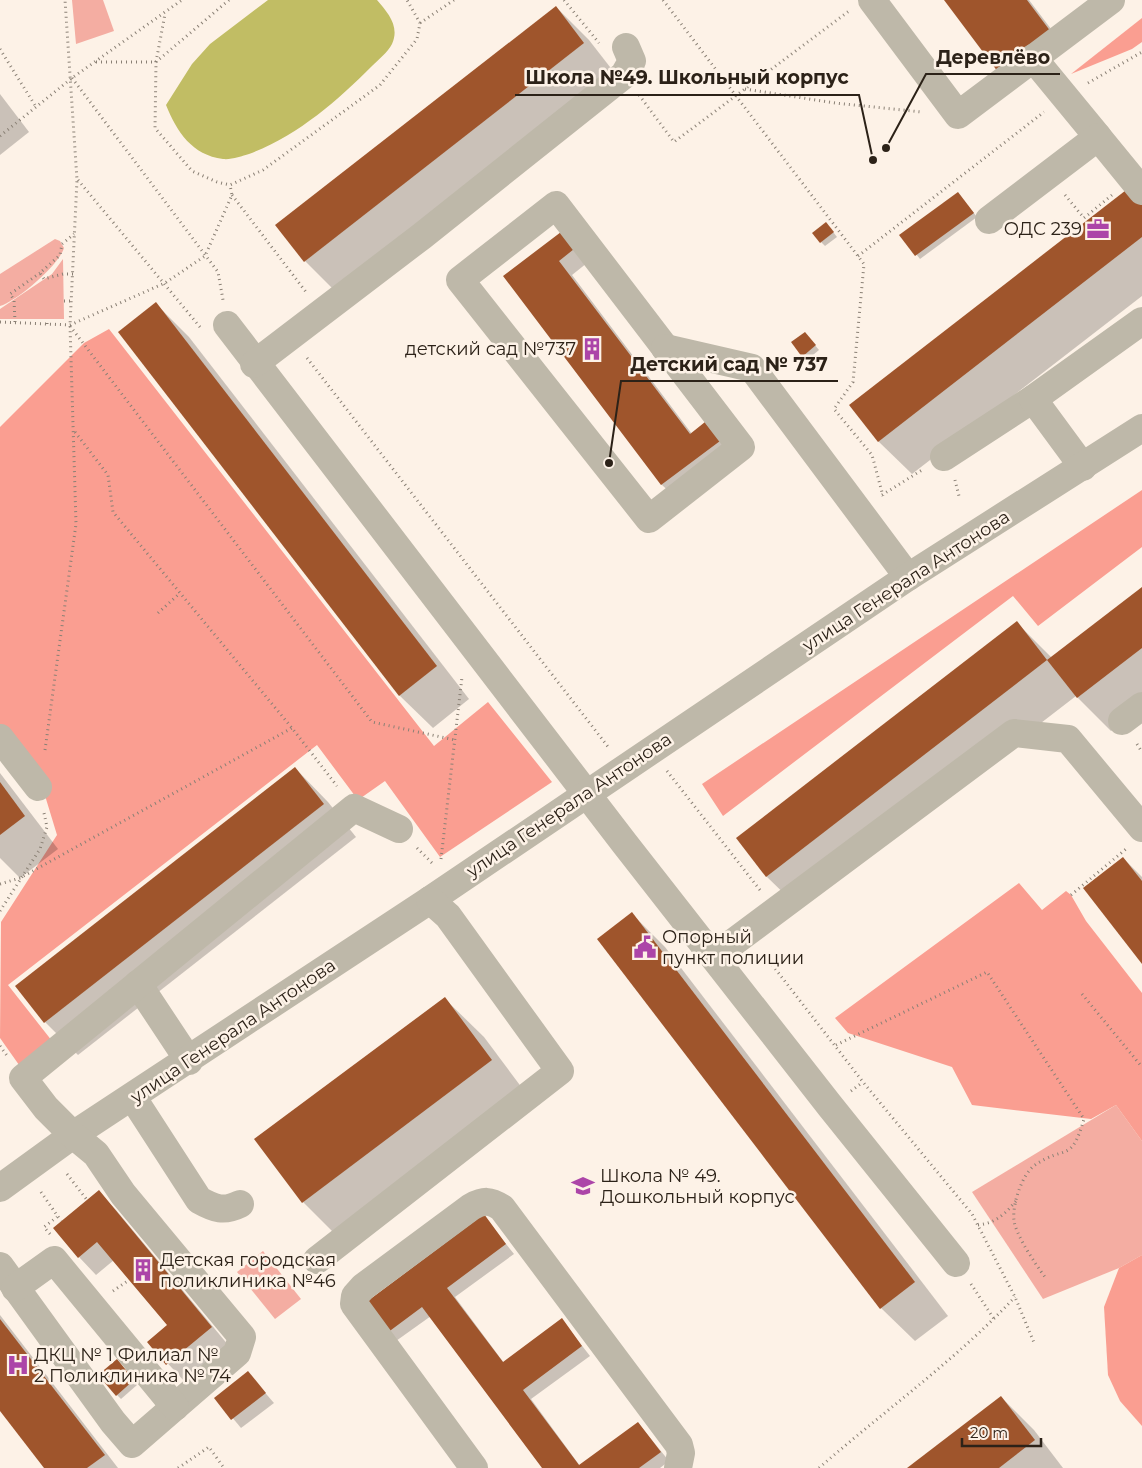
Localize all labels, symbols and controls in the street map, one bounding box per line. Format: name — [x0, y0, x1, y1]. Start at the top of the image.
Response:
callout: Деревлёво — [926, 40, 1060, 74]
text: Деревлёво — [936, 46, 1050, 69]
callout: Школа №49. Школьный корпус — [515, 61, 859, 95]
text: Школа №49. Школьный корпус — [525, 66, 849, 89]
office icon: ОДС 239 — [1085, 216, 1111, 242]
place label: ОДС 239 — [1004, 218, 1082, 240]
building icon: детский сад №737 — [579, 336, 605, 362]
place label: детский сад №737 — [405, 338, 576, 360]
callout: Детский сад № 737 — [621, 347, 838, 381]
text: Детский сад № 737 — [630, 353, 828, 376]
street label: улица Генерала Антонова — [797, 506, 1014, 657]
street label: улица Генерала Антонова — [461, 728, 676, 883]
place label: Опорный пункт полиции — [662, 926, 804, 969]
public building icon: Опорный пункт полиции — [632, 934, 658, 960]
street label: улица Генерала Антонова — [125, 954, 340, 1109]
place label: Школа № 49. Дошкольный корпус — [600, 1165, 795, 1208]
school or university icon: Школа № 49. Дошкольный корпус — [570, 1173, 596, 1199]
place label: Детская городская поликлиника №46 — [160, 1249, 336, 1292]
building icon: Детская городская поликлиника №46 — [130, 1257, 156, 1283]
place label: ДКЦ № 1 Филиал № 2 Поликлиника № 74 — [34, 1344, 231, 1387]
hospital icon: ДКЦ № 1 Филиал № 2 Поликлиника № 74 — [5, 1352, 31, 1378]
scale bar — [962, 1416, 1041, 1448]
text: 20 m — [970, 1423, 1008, 1442]

